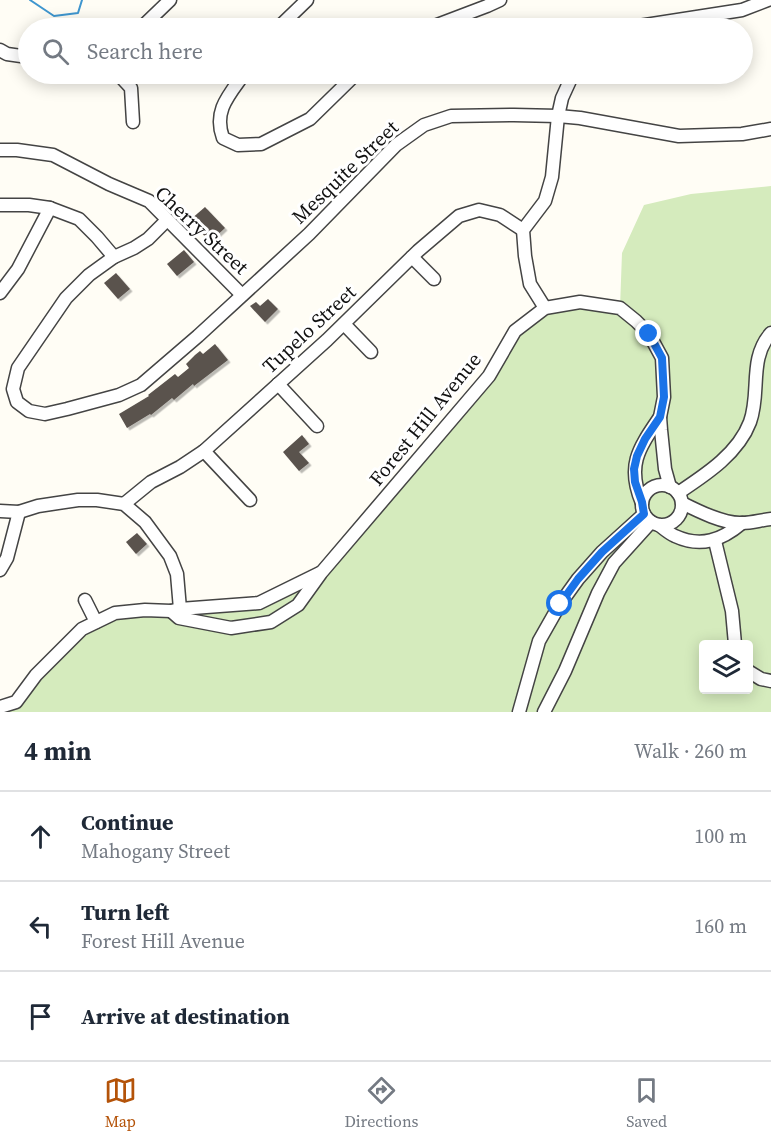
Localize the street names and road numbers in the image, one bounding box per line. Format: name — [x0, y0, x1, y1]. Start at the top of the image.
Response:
street label: Mesquite Street — [286, 114, 405, 230]
street label: Cherry Street — [149, 179, 255, 281]
street label: Tupelo Street — [256, 278, 362, 379]
street label: Forest Hill Avenue — [363, 346, 487, 492]

